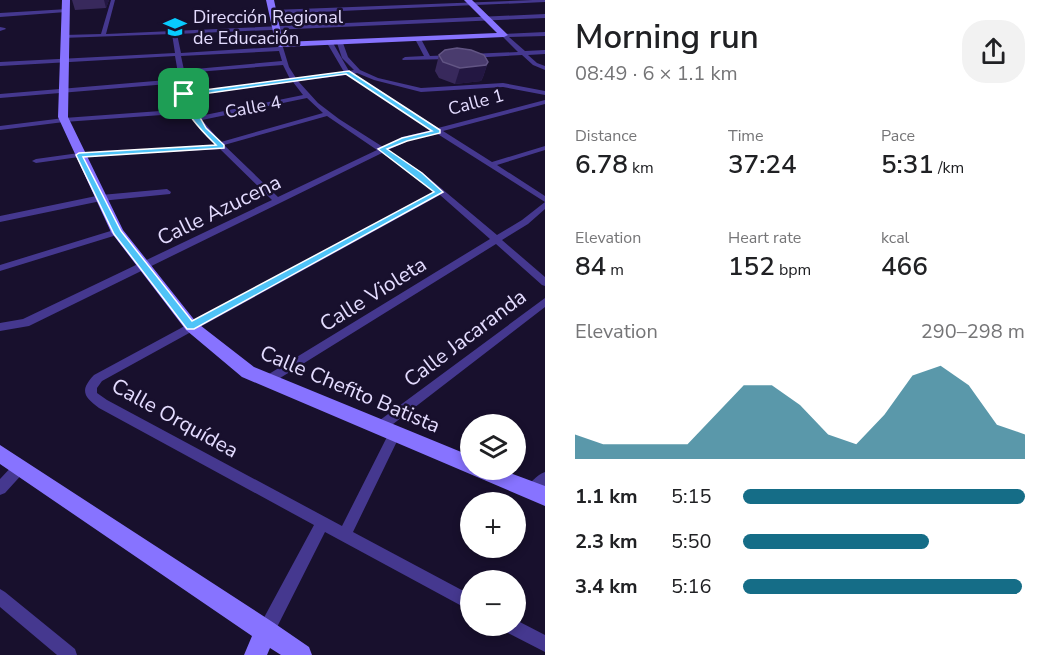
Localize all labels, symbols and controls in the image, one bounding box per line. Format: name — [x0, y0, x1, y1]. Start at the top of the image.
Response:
place label: Dirección Regional de Educación — [193, 5, 344, 50]
school or university icon: Dirección Regional de Educación — [162, 14, 188, 40]
text: Morning run — [575, 15, 759, 60]
button: share — [962, 20, 1025, 83]
text: 08:49 · 6 × 1.1 km — [575, 60, 738, 87]
pin — [158, 68, 209, 119]
icon: arrive — [167, 77, 200, 110]
street label: Calle 1 — [445, 83, 507, 121]
street label: Calle 4 — [223, 90, 283, 124]
text: Distance — [575, 125, 637, 147]
text: Time — [728, 125, 764, 147]
text: Pace — [881, 125, 915, 147]
text: 6.78 — [575, 147, 628, 182]
text: 37:24 — [728, 147, 797, 182]
text: 5:31 — [881, 147, 934, 182]
text: km — [628, 157, 654, 179]
text: /km — [934, 157, 964, 179]
street label: Calle Azucena — [152, 168, 286, 252]
text: Elevation — [575, 227, 641, 249]
text: Heart rate — [728, 227, 801, 249]
text: kcal — [881, 227, 909, 249]
text: 84 — [575, 249, 606, 284]
text: 152 — [728, 249, 775, 284]
text: 466 — [881, 249, 928, 284]
street label: Calle Violeta — [314, 250, 432, 338]
text: m — [606, 259, 624, 281]
text: bpm — [775, 259, 811, 281]
street label: Calle Jacaranda — [398, 283, 532, 393]
text: Elevation — [575, 318, 658, 345]
text: 290–298 m — [921, 318, 1025, 345]
street label: Calle Chefito Batista — [256, 338, 444, 440]
street label: Calle Orquídea — [107, 372, 243, 464]
map controls — [460, 414, 526, 636]
button: layers — [460, 414, 526, 480]
text: 1.1 km — [575, 483, 638, 510]
text: 5:15 — [671, 483, 712, 510]
button: + — [460, 492, 526, 558]
text: 2.3 km — [575, 528, 638, 555]
text: 5:50 — [671, 528, 712, 555]
button: − — [460, 570, 526, 636]
text: 3.4 km — [575, 573, 638, 600]
text: 5:16 — [671, 573, 712, 600]

